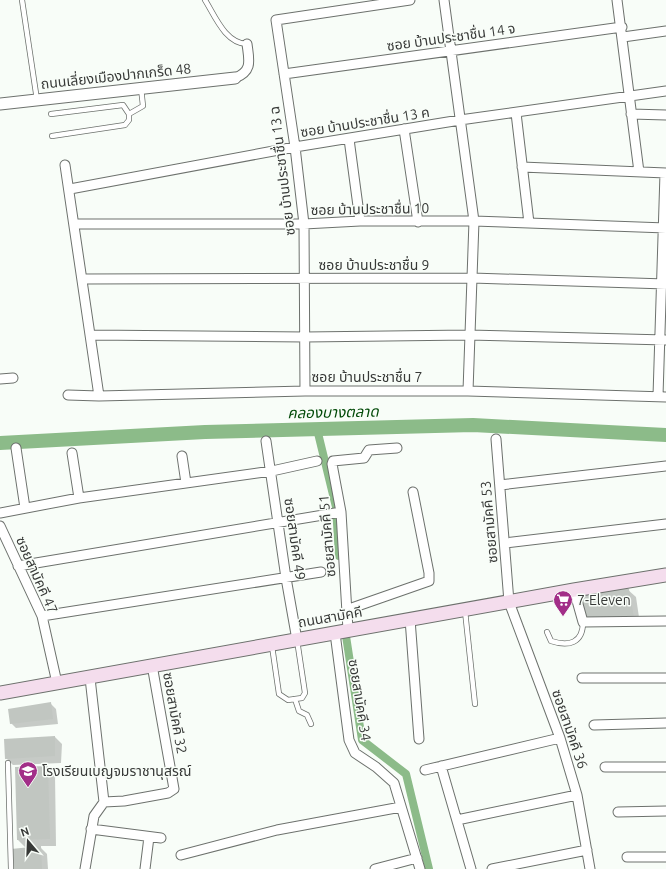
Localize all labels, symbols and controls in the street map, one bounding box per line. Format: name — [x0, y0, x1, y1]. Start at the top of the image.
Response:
street label: ซอย บ้านประชาชื่น 14 จ — [386, 18, 516, 54]
street label: ถนนเลี่ยงเมืองปากเกร็ด 48 — [40, 58, 192, 92]
street label: ซอย บ้านประชาชื่น 13 ค — [299, 102, 431, 140]
street label: ซอย บ้านประชาชื่น 13 ฉ — [264, 105, 298, 237]
street label: ซอย บ้านประชาชื่น 10 — [310, 198, 430, 218]
street label: ซอย บ้านประชาชื่น 9 — [319, 255, 429, 273]
street label: ซอย บ้านประชาชื่น 7 — [312, 367, 422, 385]
water label: คลองบางตลาด — [287, 403, 379, 421]
street label: ซอยสามัคคี 53 — [477, 480, 501, 564]
street label: ซอยสามัคคี 51 — [315, 494, 339, 578]
street label: ซอยสามัคคี 49 — [281, 497, 309, 581]
street label: ซอยสามัคคี 47 — [13, 534, 61, 616]
supermarket icon: 7-Eleven — [552, 589, 574, 617]
place label: 7-Eleven — [577, 592, 631, 608]
street label: ถนนสามัคคี — [297, 603, 363, 631]
street label: ซอยสามัคคี 34 — [346, 658, 374, 742]
street label: ซอยสามัคคี 32 — [160, 671, 190, 755]
street label: ซอยสามัคคี 36 — [549, 687, 591, 771]
school or university icon: โรงเรียนเบญจมราชานุสรณ์ — [17, 760, 39, 788]
place label: โรงเรียนเบญจมราชานุสรณ์ — [42, 763, 192, 780]
north arrow — [8, 821, 48, 861]
text: N — [19, 825, 31, 839]

